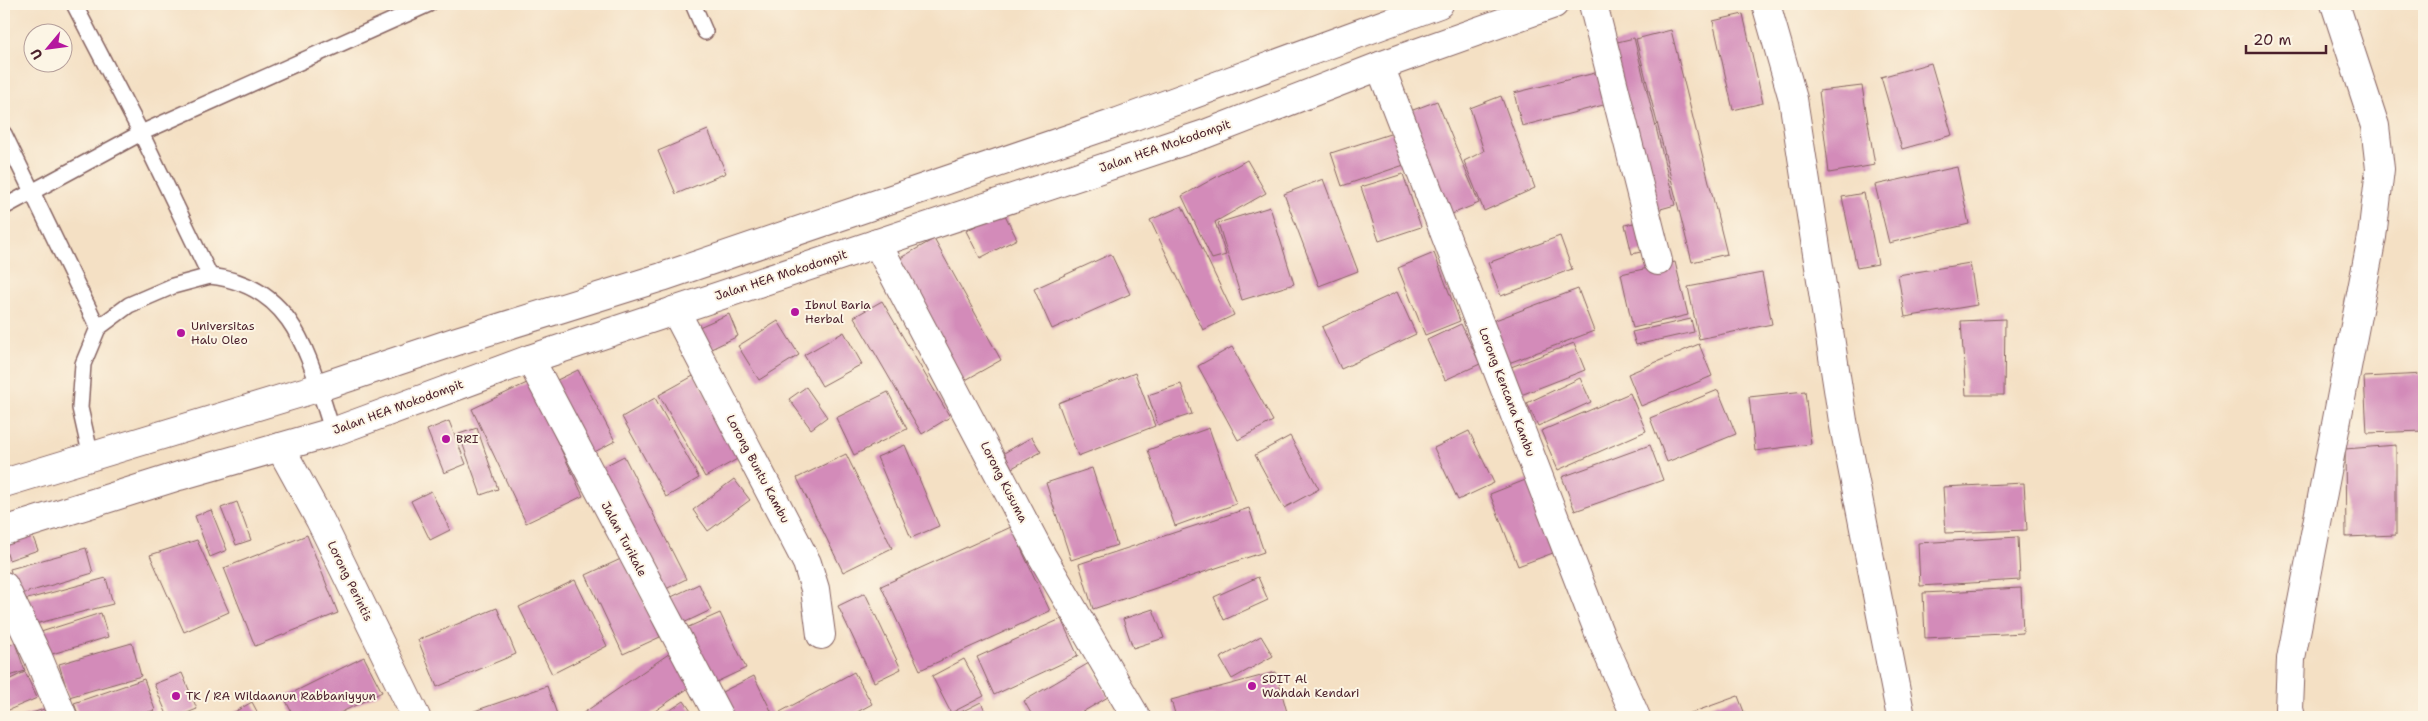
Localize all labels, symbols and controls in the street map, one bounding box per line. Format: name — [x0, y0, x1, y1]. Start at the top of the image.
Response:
north arrow — [22, 22, 72, 72]
scale bar — [2246, 22, 2326, 54]
text: 20 m — [2253, 30, 2292, 50]
text: U — [26, 46, 47, 63]
street label: Jalan HEA Mokodompit — [1097, 116, 1233, 176]
street label: Jalan HEA Mokodompit — [713, 246, 849, 304]
place label: Ibnul Baria Herbal — [805, 297, 871, 327]
marker: Ibnul Baria Herbal — [789, 306, 801, 318]
place label: Universitas Halu Oleo — [191, 318, 255, 348]
street label: Lorong Kencana Kambu — [1475, 325, 1539, 459]
marker: Universitas Halu Oleo — [175, 327, 187, 339]
street label: Jalan HEA Mokodompit — [330, 376, 466, 438]
street label: Lorong Buntu Kambu — [723, 412, 793, 526]
place label: BRI — [456, 431, 479, 447]
marker: BRI — [440, 433, 452, 445]
street label: Lorong Kusuma — [977, 439, 1032, 526]
street label: Jalan Turikale — [598, 499, 651, 579]
street label: Lorong Perintis — [324, 538, 376, 624]
place label: SDIT Al Wahdah Kendari — [1262, 671, 1359, 701]
marker: SDIT Al Wahdah Kendari — [1246, 680, 1258, 692]
place label: TK / RA Wildaanun Rabbaniyyun — [186, 688, 376, 704]
marker: TK / RA Wildaanun Rabbaniyyun — [170, 690, 182, 702]

